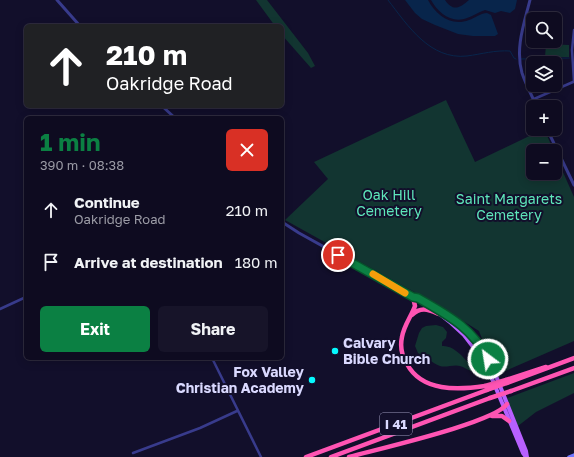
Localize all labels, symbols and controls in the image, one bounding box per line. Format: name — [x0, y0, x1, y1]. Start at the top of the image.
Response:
map controls — [526, 12, 562, 180]
button: search — [526, 12, 562, 48]
text: 210 m — [106, 38, 187, 71]
icon: ahead — [40, 40, 92, 92]
button: layers — [526, 56, 562, 92]
text: Oakridge Road — [106, 72, 233, 94]
button: + — [526, 100, 562, 136]
text: 1 min — [40, 127, 100, 156]
button: close — [226, 129, 268, 171]
button: − — [526, 144, 562, 180]
text: 390 m · 08:38 — [40, 157, 124, 173]
park label: Oak Hill Cemetery — [356, 186, 422, 219]
park label: Saint Margarets Cemetery — [456, 190, 562, 223]
text: Continue — [74, 193, 140, 211]
icon: ahead — [40, 199, 62, 221]
text: 210 m — [226, 201, 268, 219]
text: Oakridge Road — [74, 211, 166, 227]
pin — [321, 238, 355, 272]
icon: arrive — [327, 244, 349, 266]
icon: arrive — [40, 251, 62, 273]
text: Arrive at destination — [74, 253, 223, 271]
text: 180 m — [235, 253, 277, 271]
button: Exit — [40, 306, 150, 352]
button: Share — [158, 306, 268, 352]
place label: Calvary Bible Church — [343, 334, 430, 367]
position arrow — [467, 338, 509, 380]
marker: Calvary Bible Church — [330, 346, 340, 356]
place label: Fox Valley Christian Academy — [176, 363, 305, 396]
marker: Fox Valley Christian Academy — [307, 375, 317, 385]
road number: I 41 — [380, 413, 412, 435]

